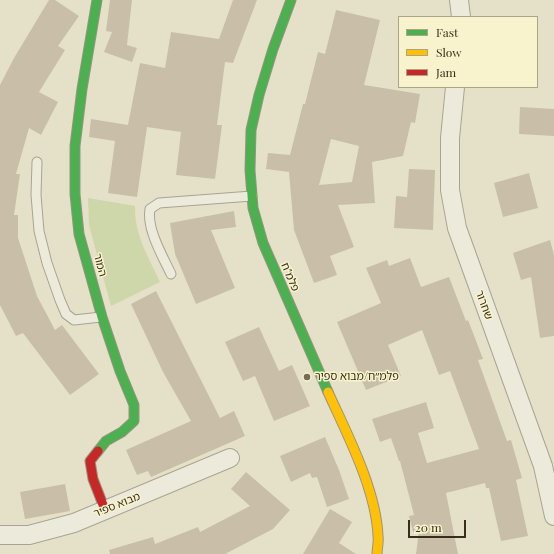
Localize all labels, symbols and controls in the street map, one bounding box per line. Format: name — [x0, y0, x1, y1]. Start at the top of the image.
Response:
legend — [398, 16, 538, 88]
text: Fast — [436, 24, 458, 40]
text: Slow — [436, 44, 462, 60]
text: Jam — [436, 64, 456, 80]
street label: המור — [91, 252, 109, 278]
street label: פלמ"ח — [278, 261, 302, 293]
street label: שחרור — [473, 289, 495, 321]
place label: פלמ״ח/מבוא ספיר — [315, 370, 399, 384]
marker: פלמ״ח/מבוא ספיר — [302, 372, 312, 382]
street label: מבוא ספיר — [92, 490, 142, 520]
scale bar — [410, 512, 468, 538]
text: 20 m — [415, 519, 442, 535]

